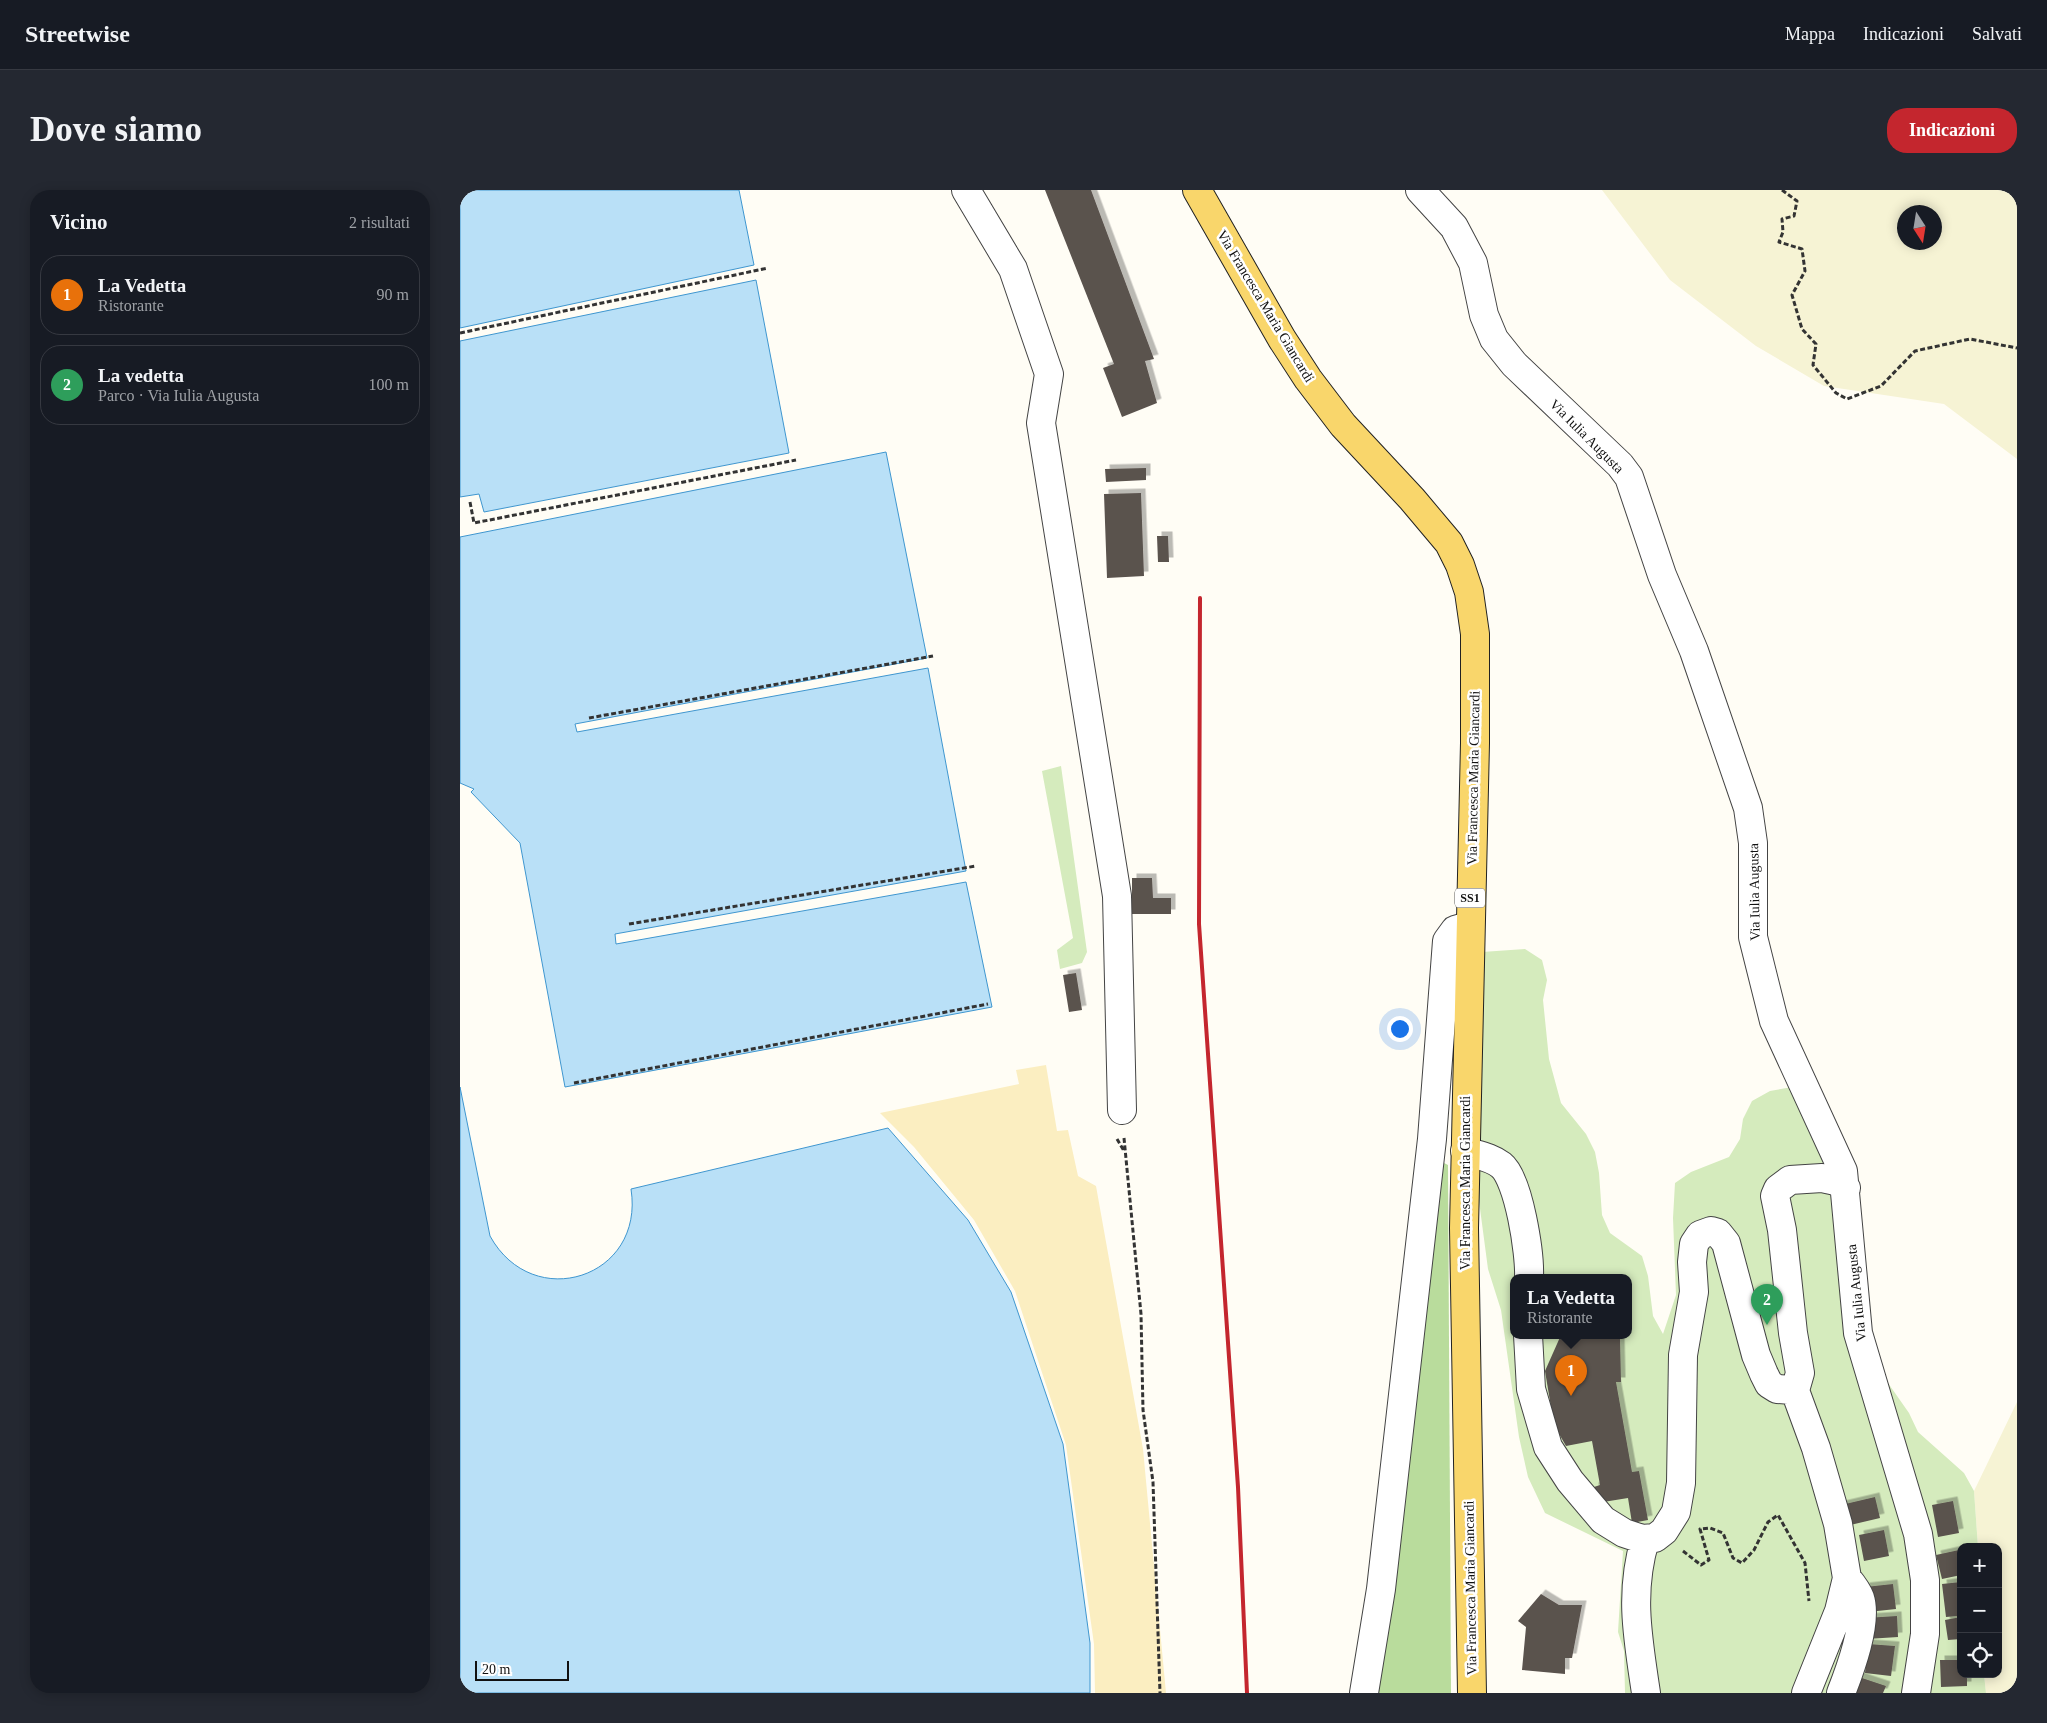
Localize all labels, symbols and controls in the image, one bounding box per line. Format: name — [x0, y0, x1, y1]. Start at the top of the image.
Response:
text: Streetwise — [25, 21, 130, 47]
text: Mappa — [1785, 24, 1835, 44]
text: Indicazioni — [1863, 24, 1944, 44]
text: Salvati — [1972, 24, 2022, 44]
button: Indicazioni — [1887, 108, 2017, 153]
text: Dove siamo — [30, 110, 202, 149]
north arrow — [1897, 205, 1942, 250]
text: Vicino — [50, 210, 108, 234]
text: 2 risultati — [349, 214, 410, 231]
street label: Via Francesca Maria Giancardi — [1214, 228, 1317, 385]
text: La Vedetta — [98, 275, 186, 296]
text: 1 — [63, 286, 71, 303]
text: 90 m — [377, 286, 409, 303]
text: Ristorante — [98, 297, 164, 314]
text: La vedetta — [98, 365, 184, 386]
text: 2 — [63, 376, 71, 393]
text: 100 m — [369, 376, 409, 393]
text: Parco · Via Iulia Augusta — [98, 387, 259, 404]
street label: Via Iulia Augusta — [1547, 396, 1627, 477]
street label: Via Francesca Maria Giancardi — [1464, 691, 1483, 865]
street label: Via Iulia Augusta — [1746, 842, 1763, 941]
road number: SS1 — [1455, 888, 1485, 908]
your location — [1387, 1016, 1413, 1042]
street label: Via Francesca Maria Giancardi — [1458, 1096, 1473, 1270]
street label: Via Iulia Augusta — [1844, 1243, 1869, 1342]
popup — [1510, 1274, 1632, 1339]
pin: 2 — [1751, 1284, 1783, 1325]
text: La Vedetta — [1527, 1287, 1615, 1308]
text: Ristorante — [1527, 1309, 1593, 1326]
pin: 1 — [1555, 1355, 1587, 1396]
street label: Via Francesca Maria Giancardi — [1461, 1501, 1480, 1675]
map controls — [1957, 1543, 2002, 1678]
button: + — [1957, 1543, 2002, 1588]
button: − — [1957, 1588, 2002, 1633]
button: locate — [1957, 1633, 2002, 1678]
scale bar — [475, 1658, 569, 1681]
text: 20 m — [482, 1662, 510, 1677]

